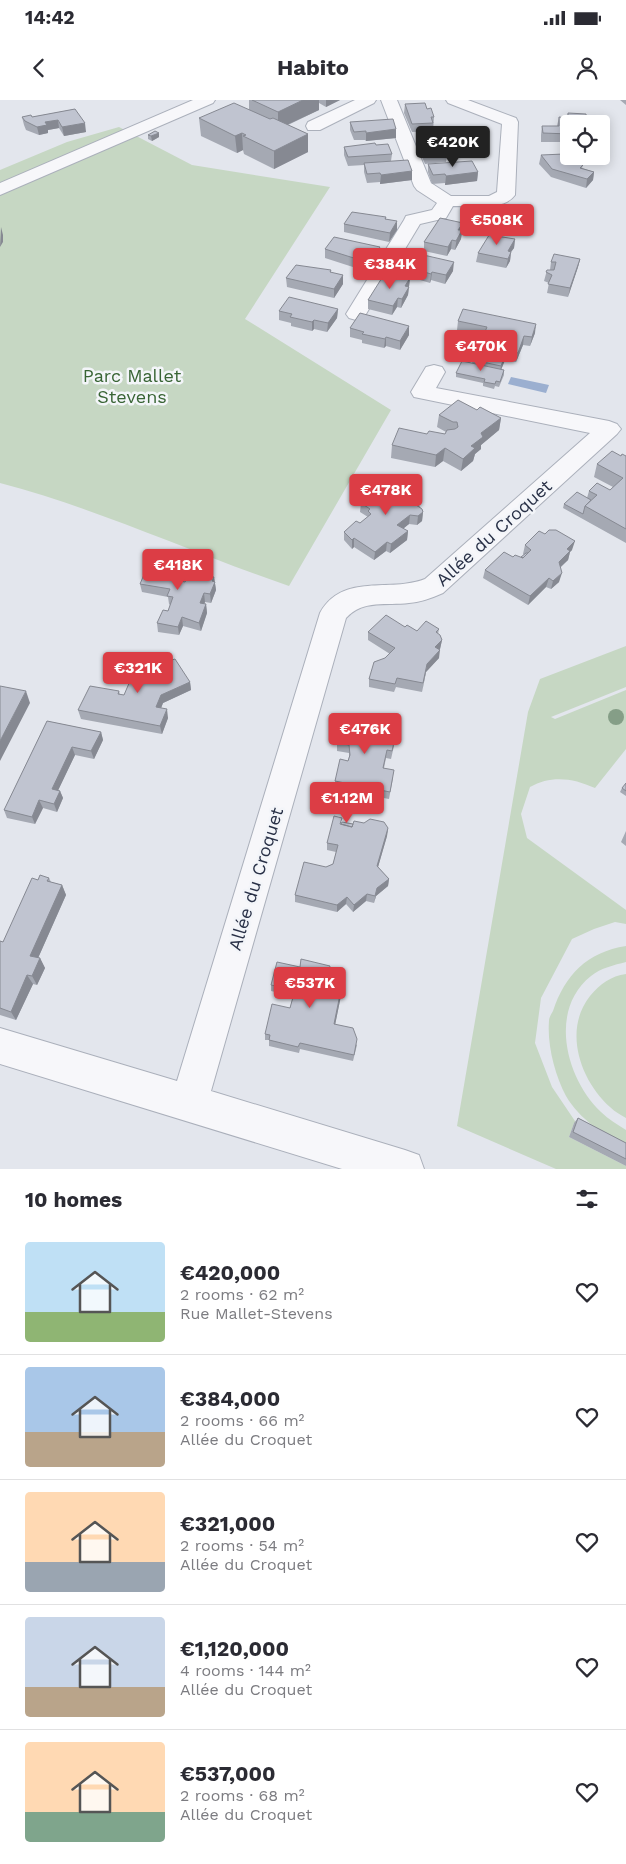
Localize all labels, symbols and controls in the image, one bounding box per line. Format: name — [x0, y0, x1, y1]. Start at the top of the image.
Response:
text: 14:42 — [25, 6, 75, 29]
icon: back — [25, 54, 53, 82]
icon: person — [573, 54, 601, 82]
text: Habito — [277, 55, 349, 80]
map controls — [560, 115, 610, 165]
button: locate — [560, 115, 610, 165]
pin: €420K — [418, 126, 488, 168]
text: €420K — [427, 132, 479, 151]
pin: €508K — [462, 204, 532, 246]
text: €508K — [471, 210, 523, 229]
pin: €384K — [355, 248, 425, 290]
text: €384K — [364, 254, 416, 273]
pin: €470K — [446, 330, 516, 372]
text: €470K — [455, 336, 507, 355]
park label: Parc Mallet Stevens — [83, 365, 182, 407]
pin: €478K — [351, 474, 421, 516]
street label: Allée du Croquet — [431, 475, 556, 590]
text: €478K — [360, 480, 412, 499]
pin: €418K — [143, 548, 213, 591]
text: €418K — [153, 555, 203, 574]
pin: €321K — [103, 652, 173, 694]
text: €321K — [114, 658, 162, 677]
pin: €476K — [330, 712, 400, 755]
text: €476K — [339, 719, 391, 738]
pin: €1.12M — [306, 782, 388, 824]
text: €1.12M — [321, 788, 373, 807]
street label: Allée du Croquet — [224, 804, 287, 953]
pin: €537K — [275, 966, 345, 1009]
text: €537K — [285, 973, 335, 992]
icon: filters — [573, 1185, 601, 1213]
text: 10 homes — [25, 1187, 122, 1212]
text: €420,000 — [180, 1260, 280, 1285]
icon: home — [65, 1262, 125, 1322]
icon: heart — [573, 1278, 601, 1306]
text: 2 rooms · 62 m² — [180, 1285, 304, 1304]
text: Rue Mallet-Stevens — [180, 1304, 333, 1323]
text: €384,000 — [180, 1386, 280, 1411]
icon: home — [65, 1387, 125, 1447]
icon: heart — [573, 1403, 601, 1431]
text: 2 rooms · 66 m² — [180, 1411, 304, 1430]
text: Allée du Croquet — [180, 1430, 312, 1449]
text: €321,000 — [180, 1511, 275, 1536]
icon: home — [65, 1512, 125, 1572]
icon: heart — [573, 1528, 601, 1556]
text: 2 rooms · 54 m² — [180, 1536, 304, 1555]
text: Allée du Croquet — [180, 1555, 312, 1574]
text: €1,120,000 — [180, 1636, 289, 1661]
icon: home — [65, 1637, 125, 1697]
icon: heart — [573, 1653, 601, 1681]
text: 4 rooms · 144 m² — [180, 1661, 311, 1680]
text: Allée du Croquet — [180, 1680, 312, 1699]
text: €537,000 — [180, 1761, 276, 1786]
icon: home — [65, 1762, 125, 1822]
icon: heart — [573, 1778, 601, 1806]
text: 2 rooms · 68 m² — [180, 1786, 305, 1805]
text: Allée du Croquet — [180, 1805, 312, 1824]

